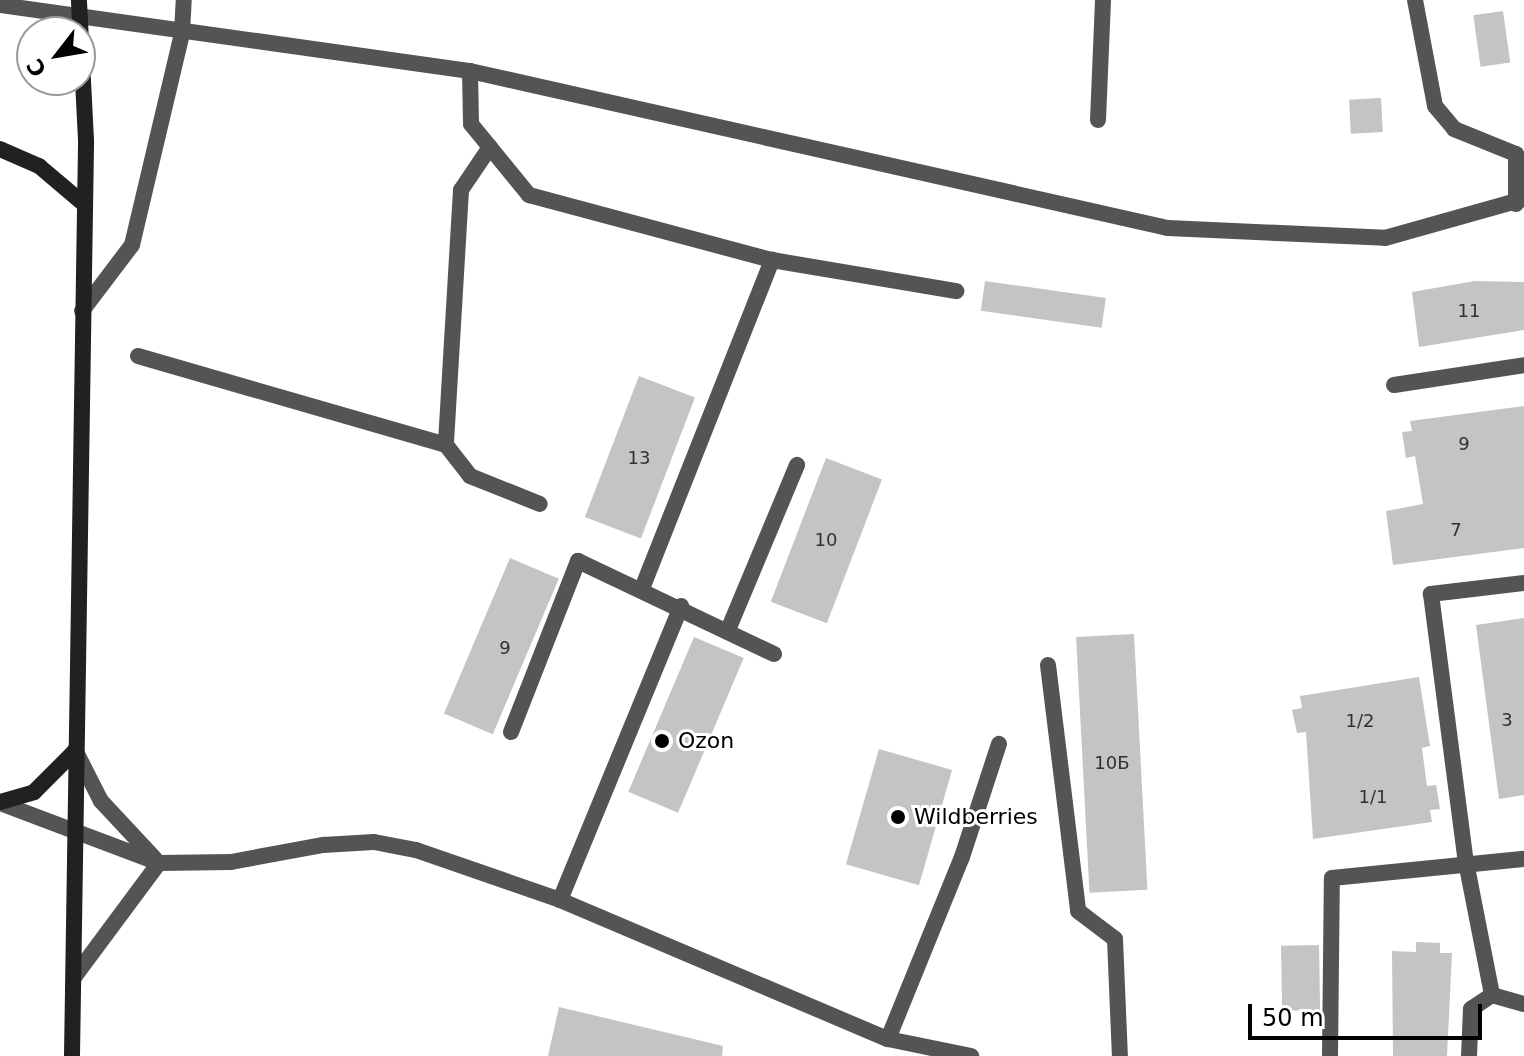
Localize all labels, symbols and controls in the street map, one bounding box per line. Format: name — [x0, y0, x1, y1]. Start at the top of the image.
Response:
north arrow — [16, 16, 96, 96]
text: С — [22, 54, 52, 81]
house number: 11 — [1458, 300, 1480, 322]
house number: 9 — [1458, 433, 1470, 455]
house number: 13 — [628, 447, 650, 469]
house number: 7 — [1450, 519, 1462, 541]
house number: 10 — [815, 529, 837, 551]
house number: 9 — [499, 637, 511, 659]
house number: 3 — [1501, 709, 1513, 731]
house number: 1/2 — [1346, 710, 1374, 732]
place label: Ozon — [678, 728, 734, 754]
marker: Ozon — [653, 732, 671, 750]
house number: 10Б — [1094, 752, 1130, 774]
house number: 1/1 — [1359, 786, 1387, 808]
place label: Wildberries — [914, 804, 1038, 830]
marker: Wildberries — [889, 808, 907, 826]
scale bar — [1252, 988, 1486, 1038]
text: 50 m — [1262, 1004, 1324, 1032]

